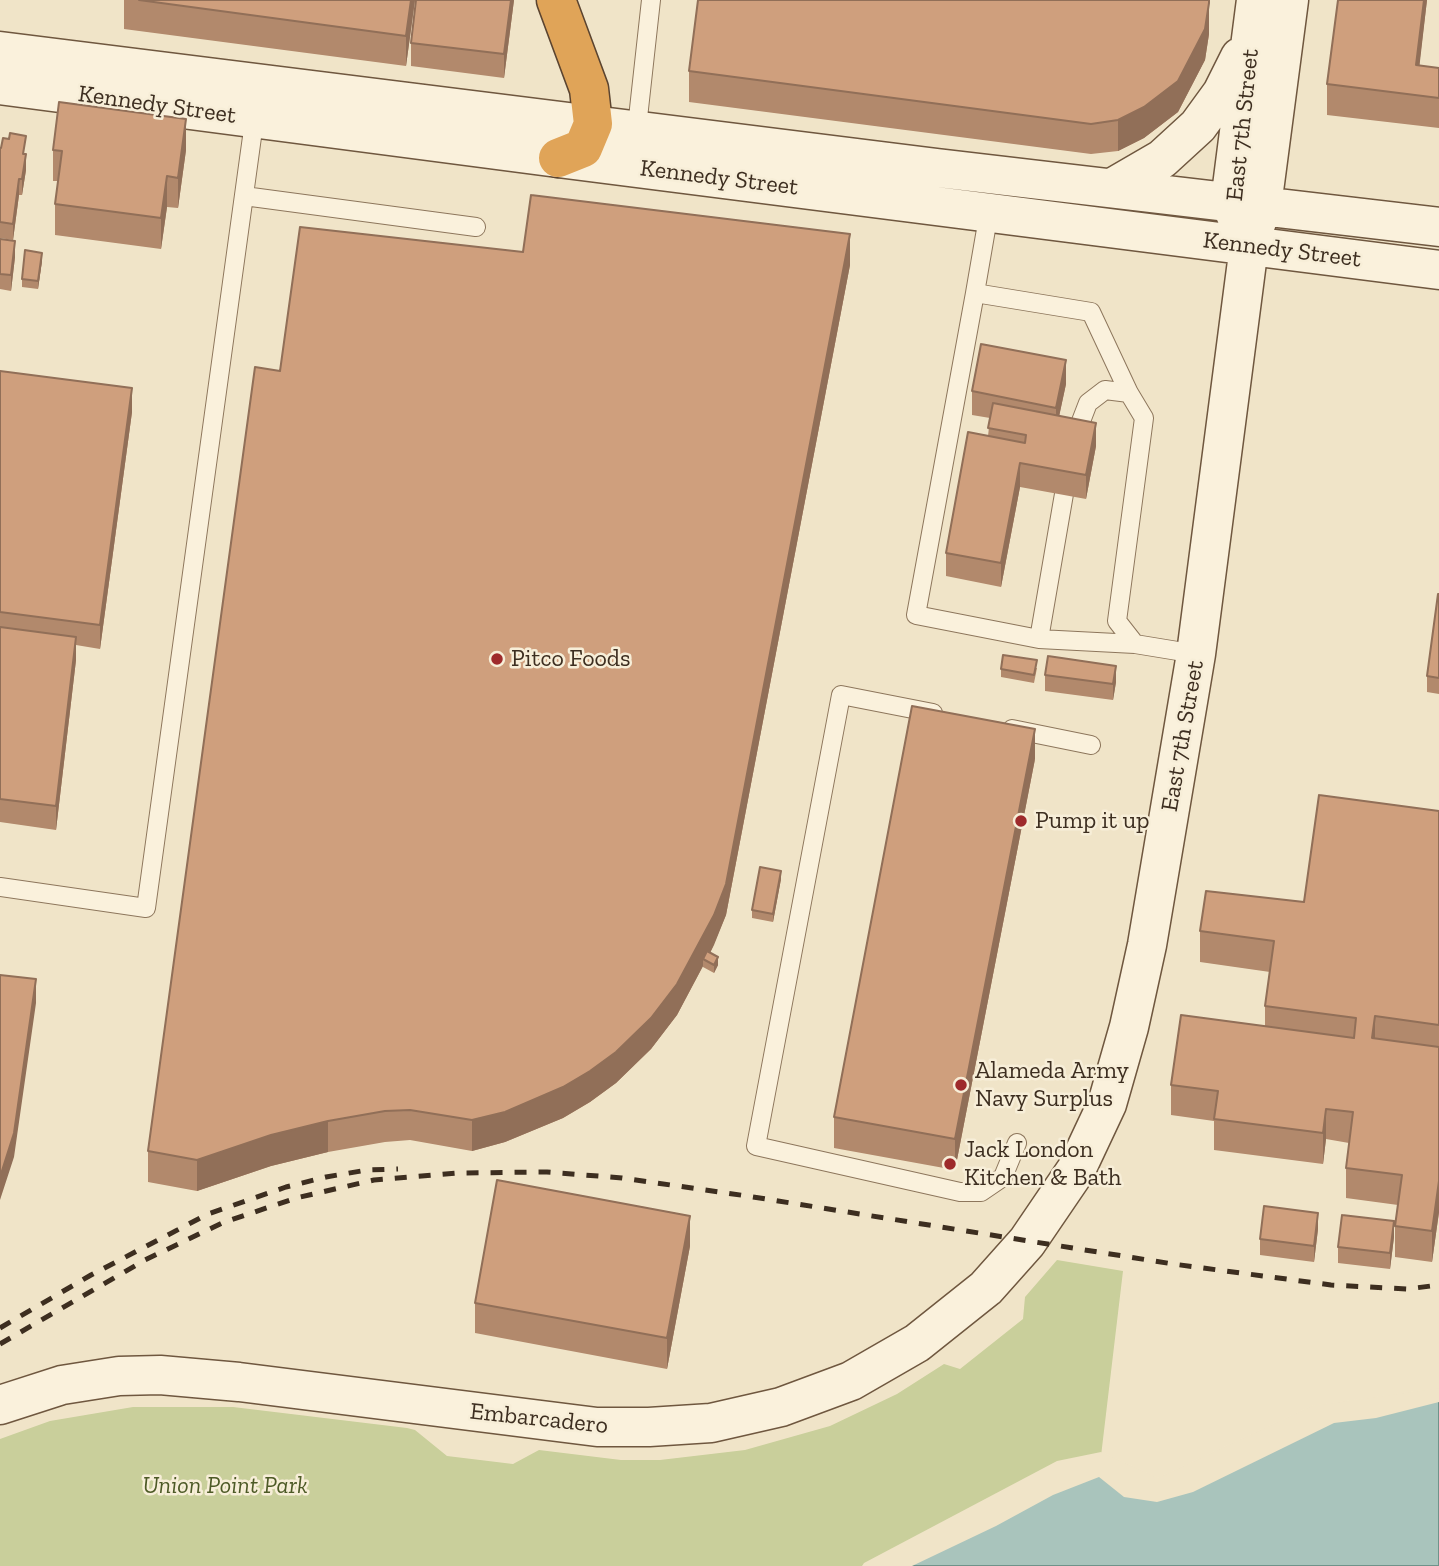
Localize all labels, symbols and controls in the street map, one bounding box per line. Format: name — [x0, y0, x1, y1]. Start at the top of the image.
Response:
street label: East 7th Street — [1221, 47, 1265, 203]
street label: Kennedy Street — [76, 80, 238, 130]
street label: Kennedy Street — [638, 154, 800, 202]
street label: Kennedy Street — [1201, 226, 1363, 274]
place label: Pitco Foods — [511, 645, 630, 673]
marker: Pitco Foods — [489, 651, 505, 667]
street label: East 7th Street — [1156, 658, 1210, 814]
place label: Pump it up — [1035, 807, 1149, 835]
marker: Pump it up — [1013, 813, 1029, 829]
place label: Alameda Army Navy Surplus — [975, 1057, 1129, 1113]
marker: Alameda Army Navy Surplus — [953, 1077, 969, 1093]
place label: Jack London Kitchen & Bath — [964, 1136, 1121, 1192]
marker: Jack London Kitchen & Bath — [942, 1156, 958, 1172]
street label: Embarcadero — [468, 1397, 610, 1441]
park label: Union Point Park — [142, 1472, 308, 1500]

